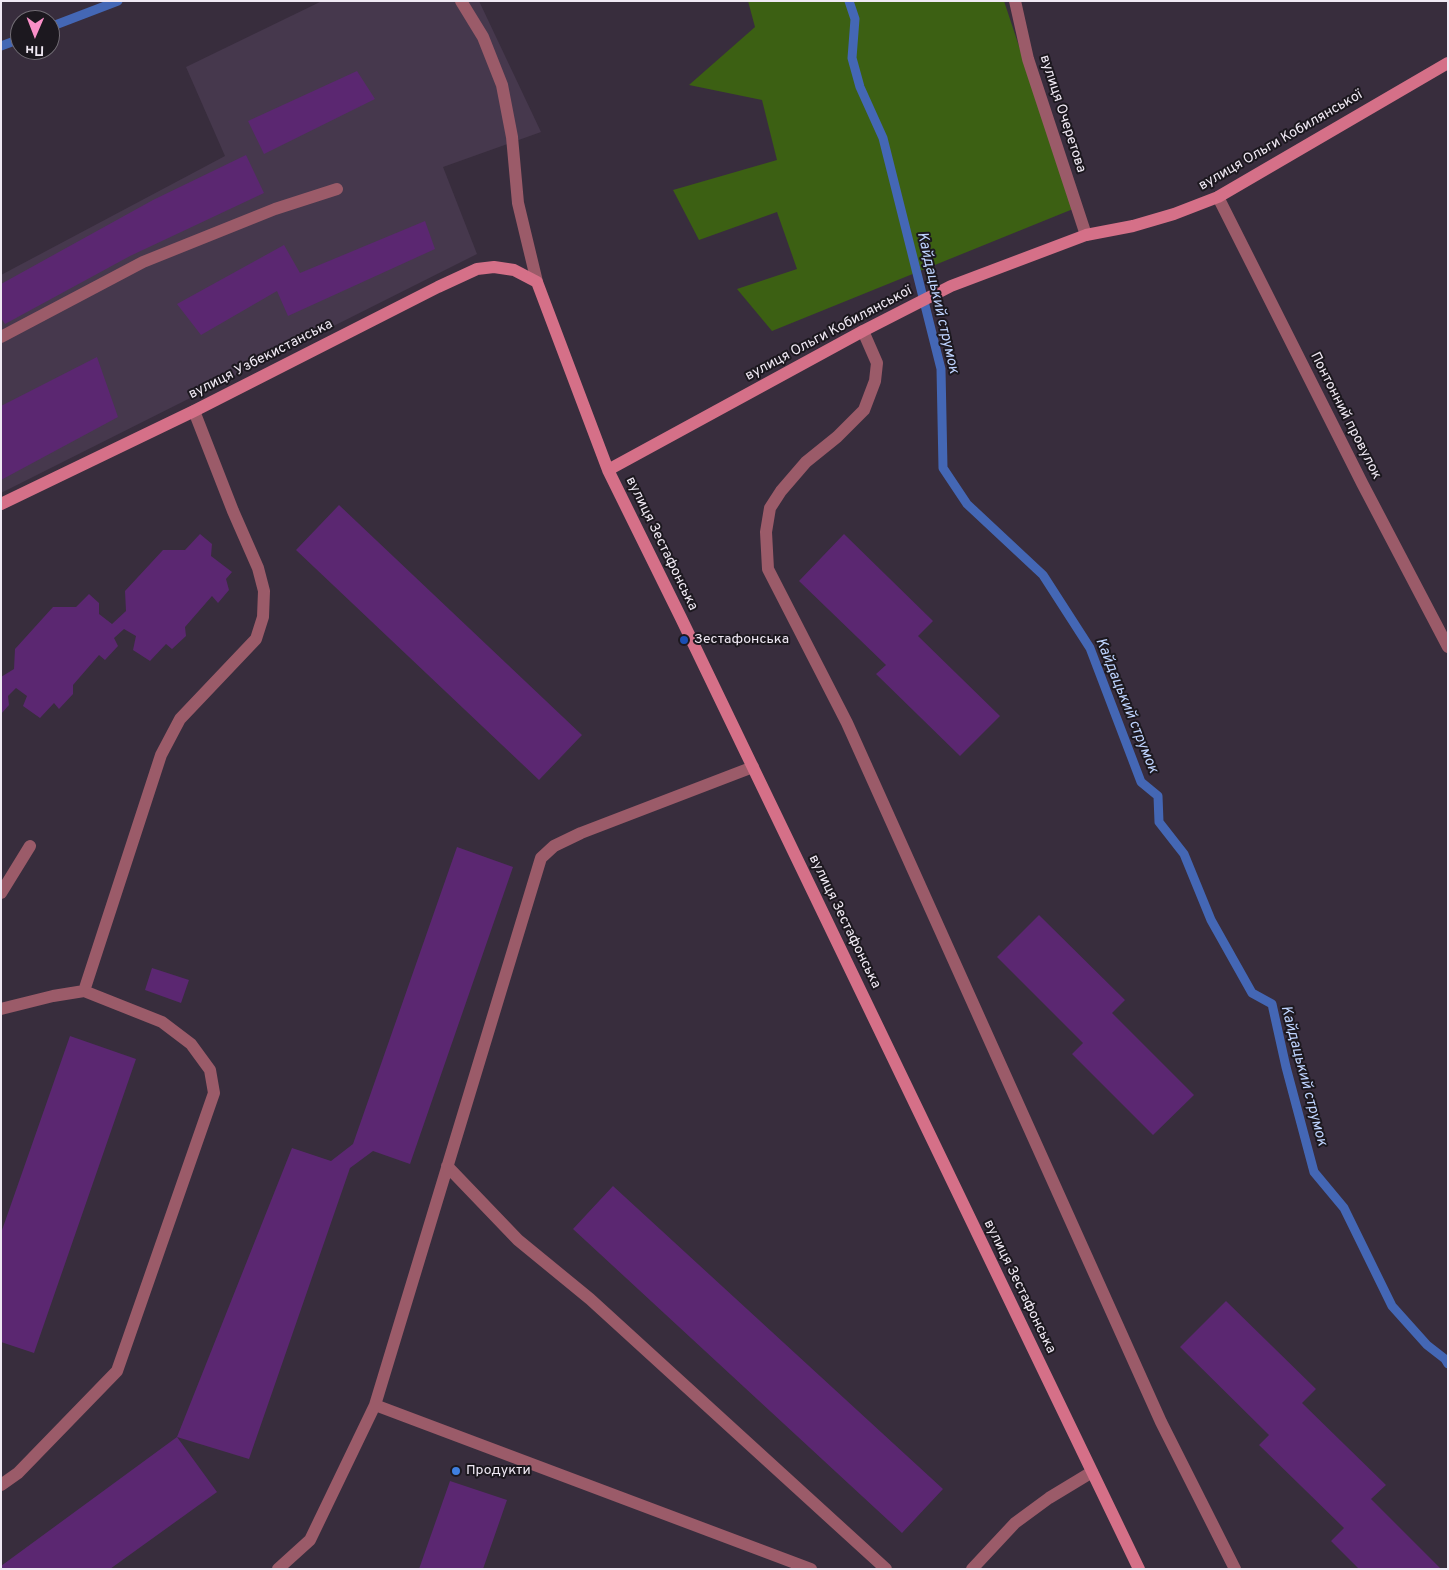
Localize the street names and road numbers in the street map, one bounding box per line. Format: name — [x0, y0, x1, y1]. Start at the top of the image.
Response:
street label: вулиця Очеретова — [1035, 53, 1089, 175]
street label: вулиця Ольги Кобилянської — [1196, 87, 1366, 195]
street label: вулиця Ольги Кобилянської — [743, 283, 915, 385]
street label: вулиця Узбекистанська — [186, 316, 336, 404]
street label: Понтонний провулок — [1306, 350, 1384, 482]
street label: вулиця Зестафонська — [621, 474, 701, 614]
street label: вулиця Зестафонська — [804, 852, 884, 992]
street label: вулиця Зестафонська — [979, 1217, 1059, 1357]

